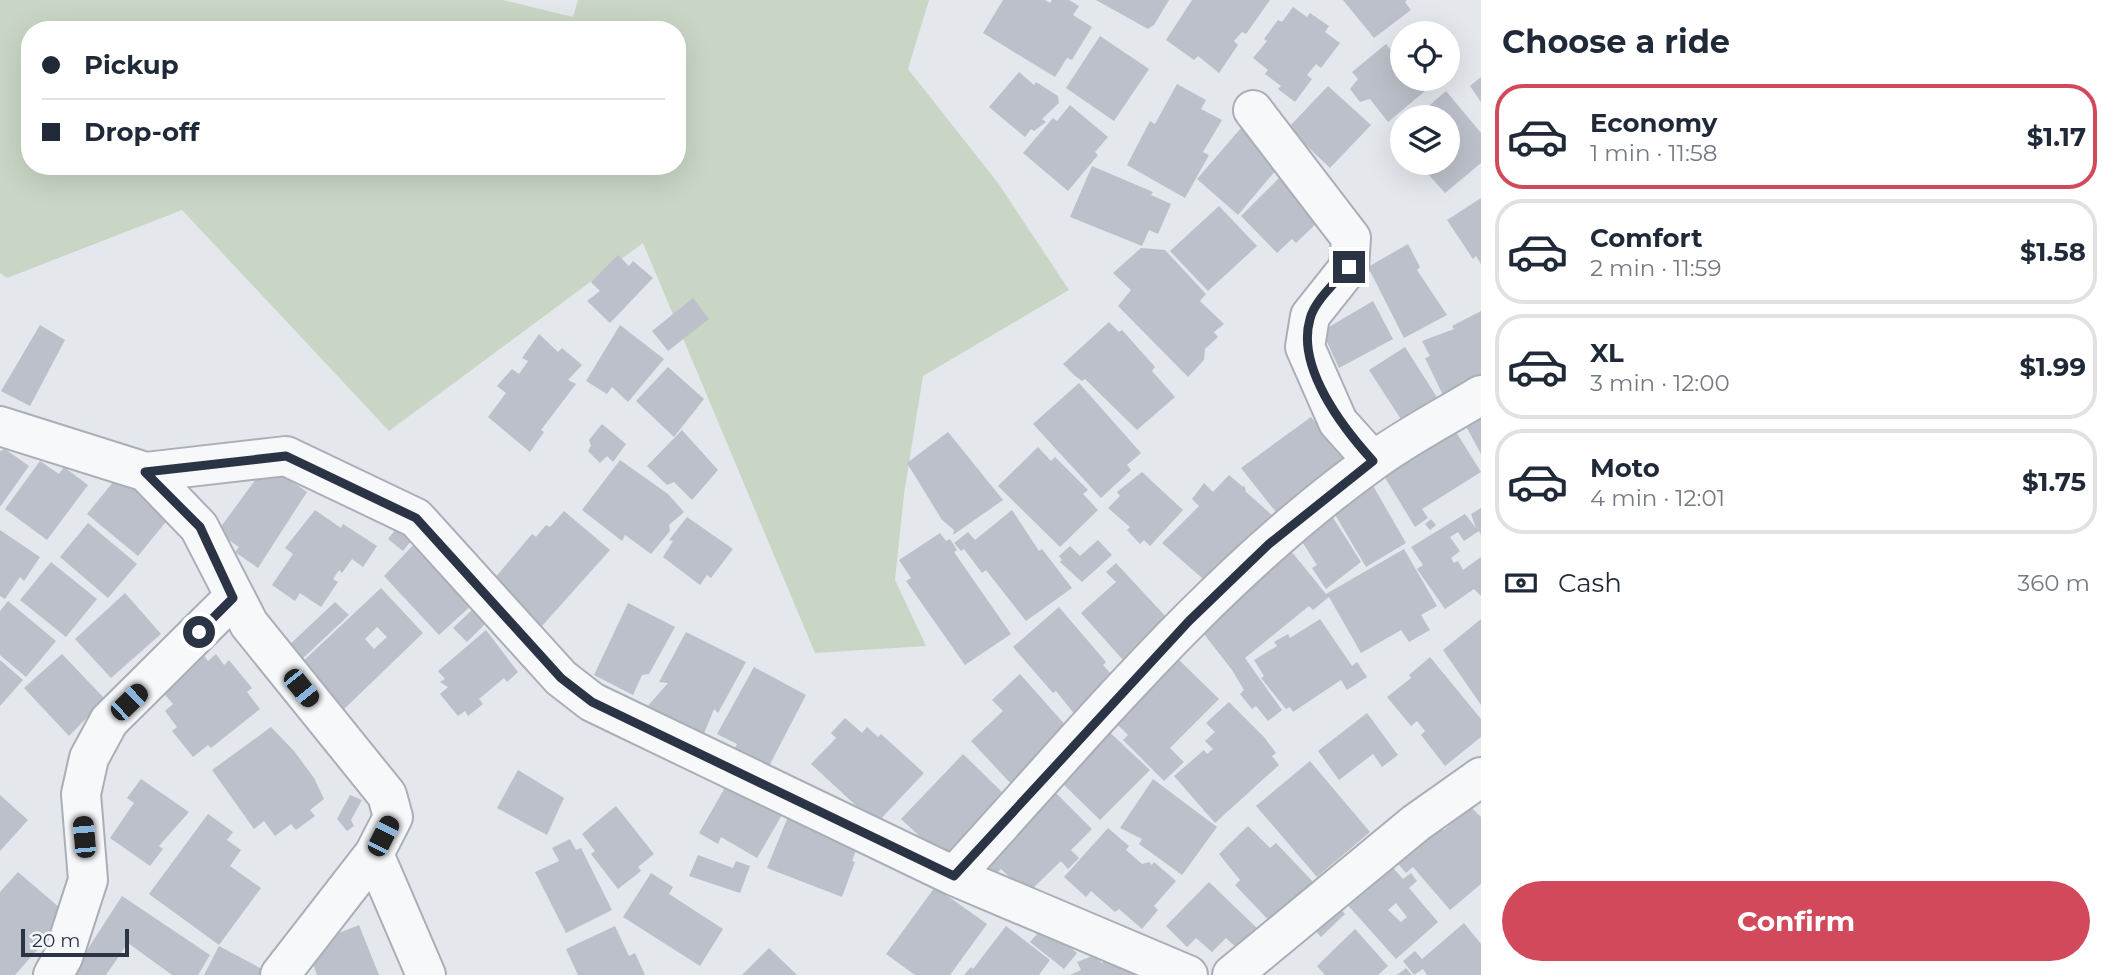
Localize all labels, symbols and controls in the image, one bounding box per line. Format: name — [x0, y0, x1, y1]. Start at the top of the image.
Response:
map controls — [1390, 21, 1460, 175]
button: locate — [1390, 21, 1460, 91]
text: Choose a ride — [1502, 22, 1730, 61]
text: Pickup — [84, 49, 179, 81]
button: layers — [1390, 105, 1460, 175]
icon: car — [1506, 105, 1569, 168]
text: Economy — [1590, 107, 1717, 139]
text: Drop-off — [84, 116, 199, 148]
text: $1.17 — [2027, 121, 2086, 153]
text: 1 min · 11:58 — [1590, 139, 1718, 167]
icon: car — [1506, 220, 1569, 283]
text: Comfort — [1590, 222, 1702, 254]
text: $1.58 — [2020, 236, 2086, 268]
route end — [1333, 251, 1365, 283]
text: 2 min · 11:59 — [1590, 254, 1722, 282]
icon: car — [1506, 335, 1569, 398]
text: XL — [1590, 337, 1624, 369]
text: $1.99 — [2020, 351, 2086, 383]
text: 3 min · 12:00 — [1590, 369, 1730, 397]
icon: car — [1506, 450, 1569, 513]
text: Moto — [1590, 452, 1660, 484]
text: $1.75 — [2022, 466, 2086, 498]
text: 4 min · 12:01 — [1590, 484, 1725, 512]
icon: cash — [1502, 564, 1540, 602]
text: Cash — [1558, 567, 1622, 599]
text: 360 m — [2017, 569, 2090, 597]
route start — [183, 616, 215, 648]
car — [280, 665, 323, 711]
car — [107, 680, 152, 724]
car — [365, 813, 402, 859]
car — [72, 815, 97, 859]
button: Confirm — [1502, 881, 2090, 961]
scale bar — [21, 926, 130, 958]
text: 20 m — [32, 929, 80, 952]

